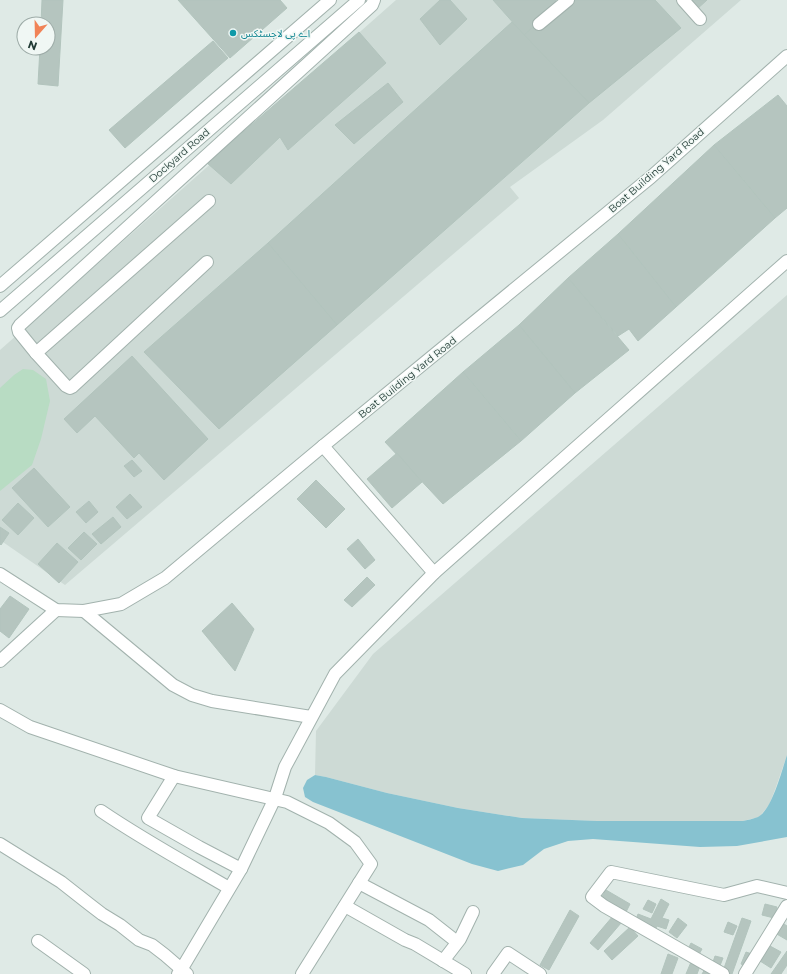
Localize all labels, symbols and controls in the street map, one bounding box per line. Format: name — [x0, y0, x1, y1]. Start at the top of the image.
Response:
north arrow — [16, 16, 56, 56]
place label: اے پی لاجسٹکس — [241, 27, 310, 40]
marker: اے پی لاجسٹکس — [228, 28, 238, 38]
text: N — [26, 37, 39, 53]
street label: Dockyard Road — [146, 125, 212, 185]
street label: Boat Building Yard Road — [606, 125, 707, 216]
street label: Boat Building Yard Road — [356, 334, 459, 421]

